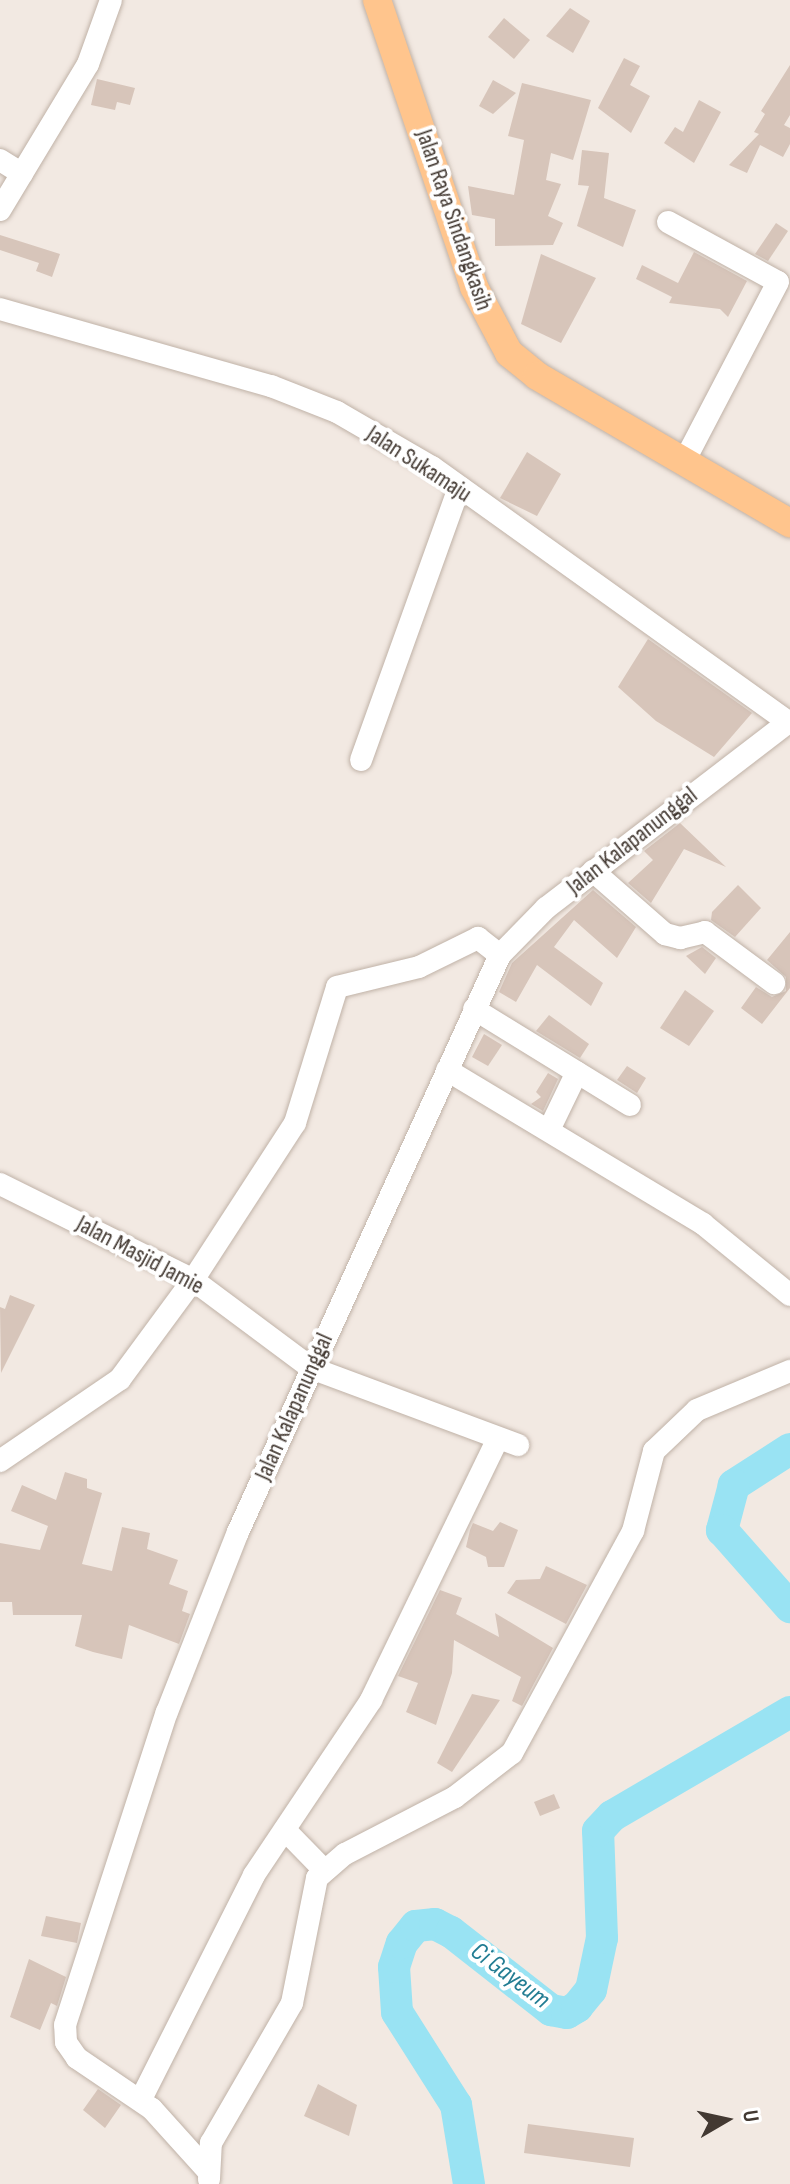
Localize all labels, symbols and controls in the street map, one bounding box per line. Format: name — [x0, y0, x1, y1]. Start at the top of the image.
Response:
street label: Jalan Raya Sindangkasih — [410, 126, 498, 314]
street label: Jalan Sukamaju — [361, 419, 477, 509]
street label: Jalan Kalapanunggal — [561, 781, 703, 901]
street label: Jalan Masjid Jamie — [71, 1209, 209, 1301]
street label: Jalan Kalapanunggal — [249, 1329, 339, 1485]
water label: Ci Gayeum — [464, 1936, 556, 2016]
north arrow — [686, 2080, 766, 2160]
text: U — [736, 2108, 764, 2124]

